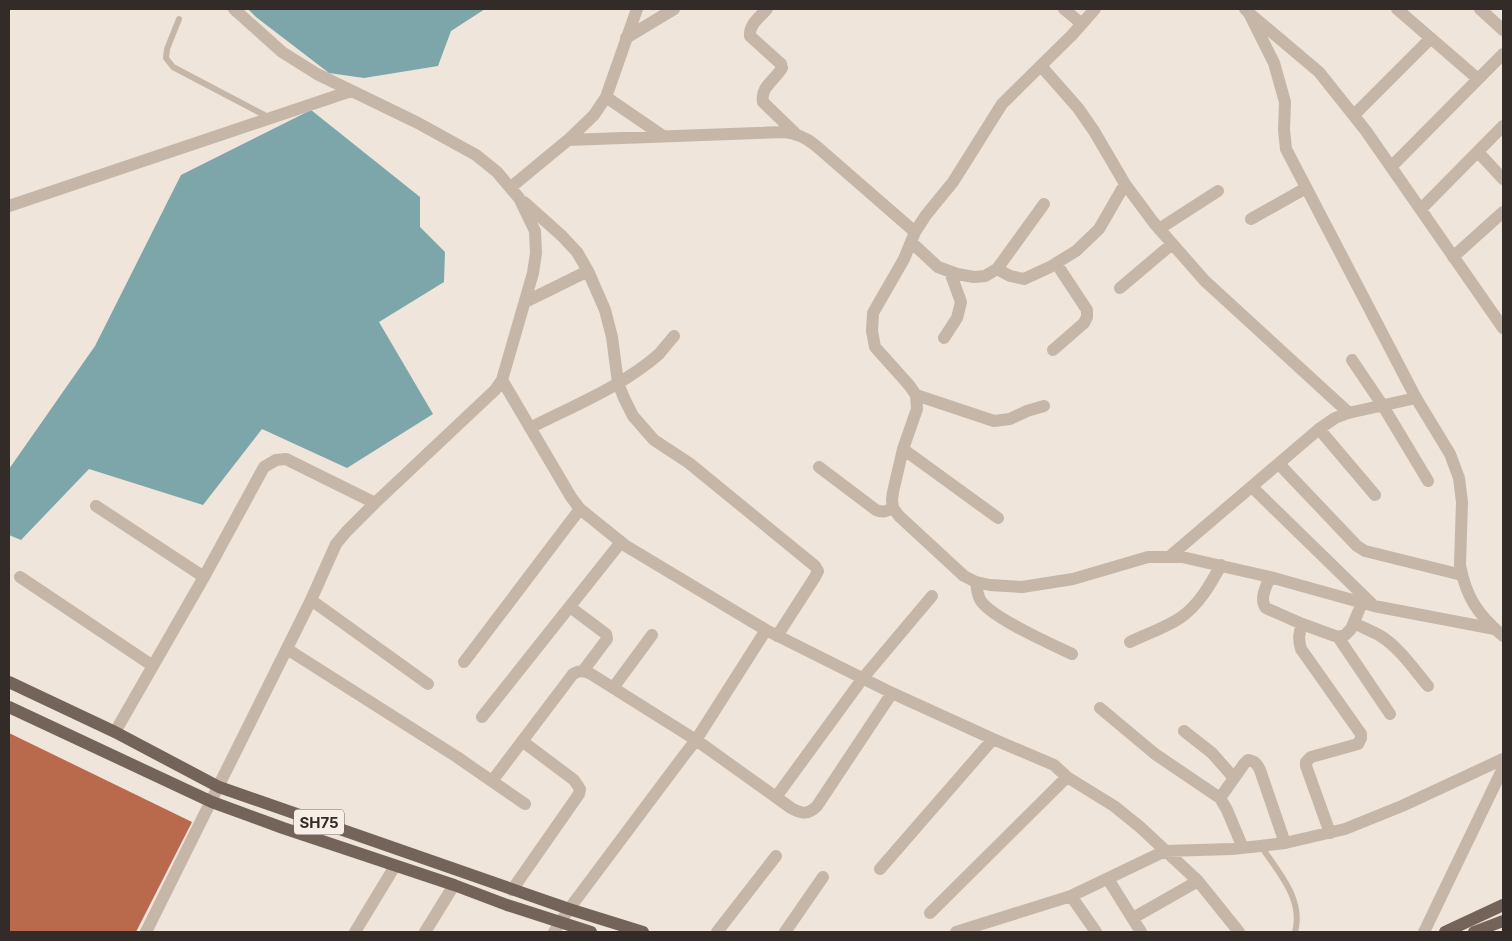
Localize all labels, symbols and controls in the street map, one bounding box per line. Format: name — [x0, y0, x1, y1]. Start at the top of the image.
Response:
road number: SH75 — [294, 810, 344, 834]

